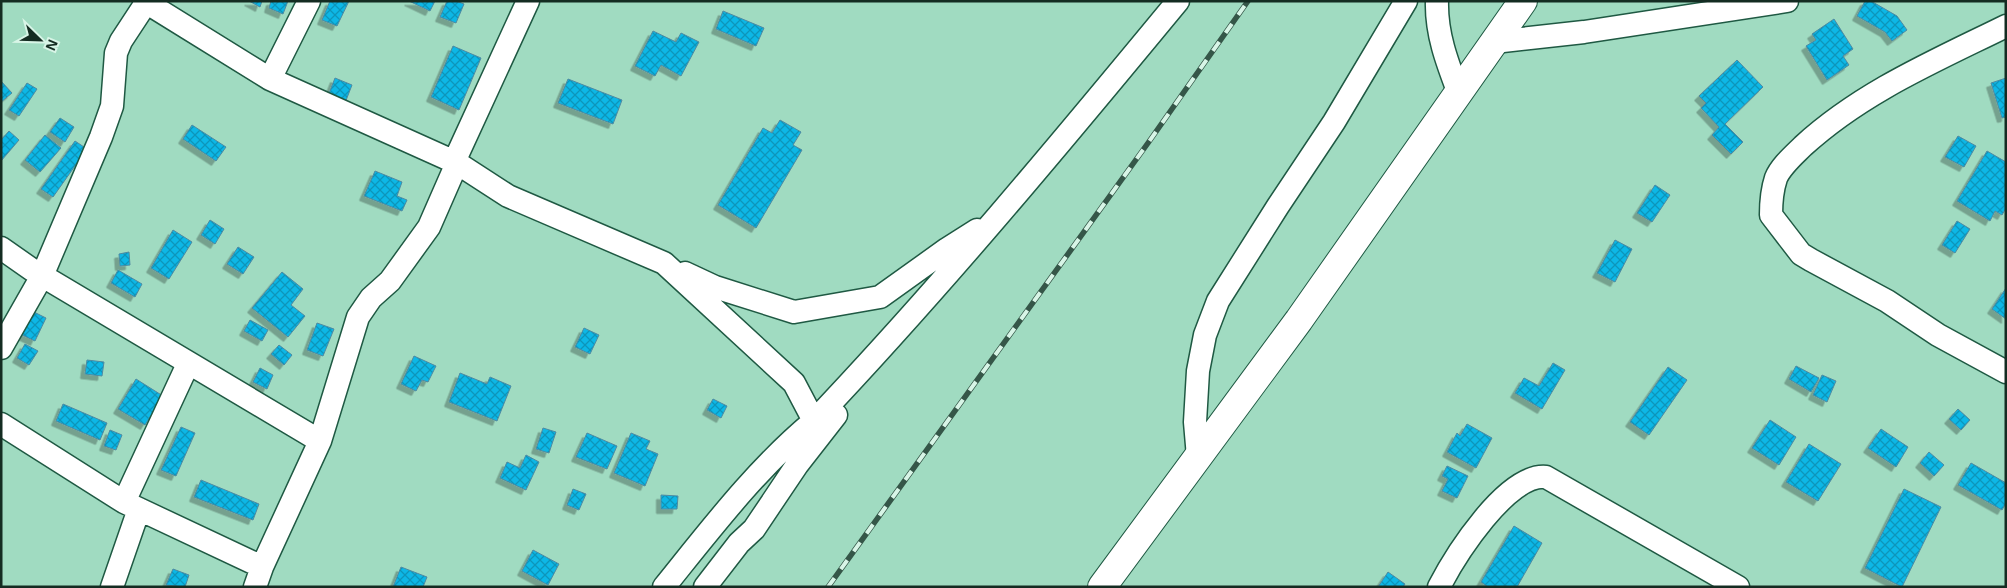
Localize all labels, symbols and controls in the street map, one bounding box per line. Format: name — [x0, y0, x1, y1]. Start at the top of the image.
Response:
north arrow — [15, 15, 65, 65]
text: N — [43, 37, 61, 53]

